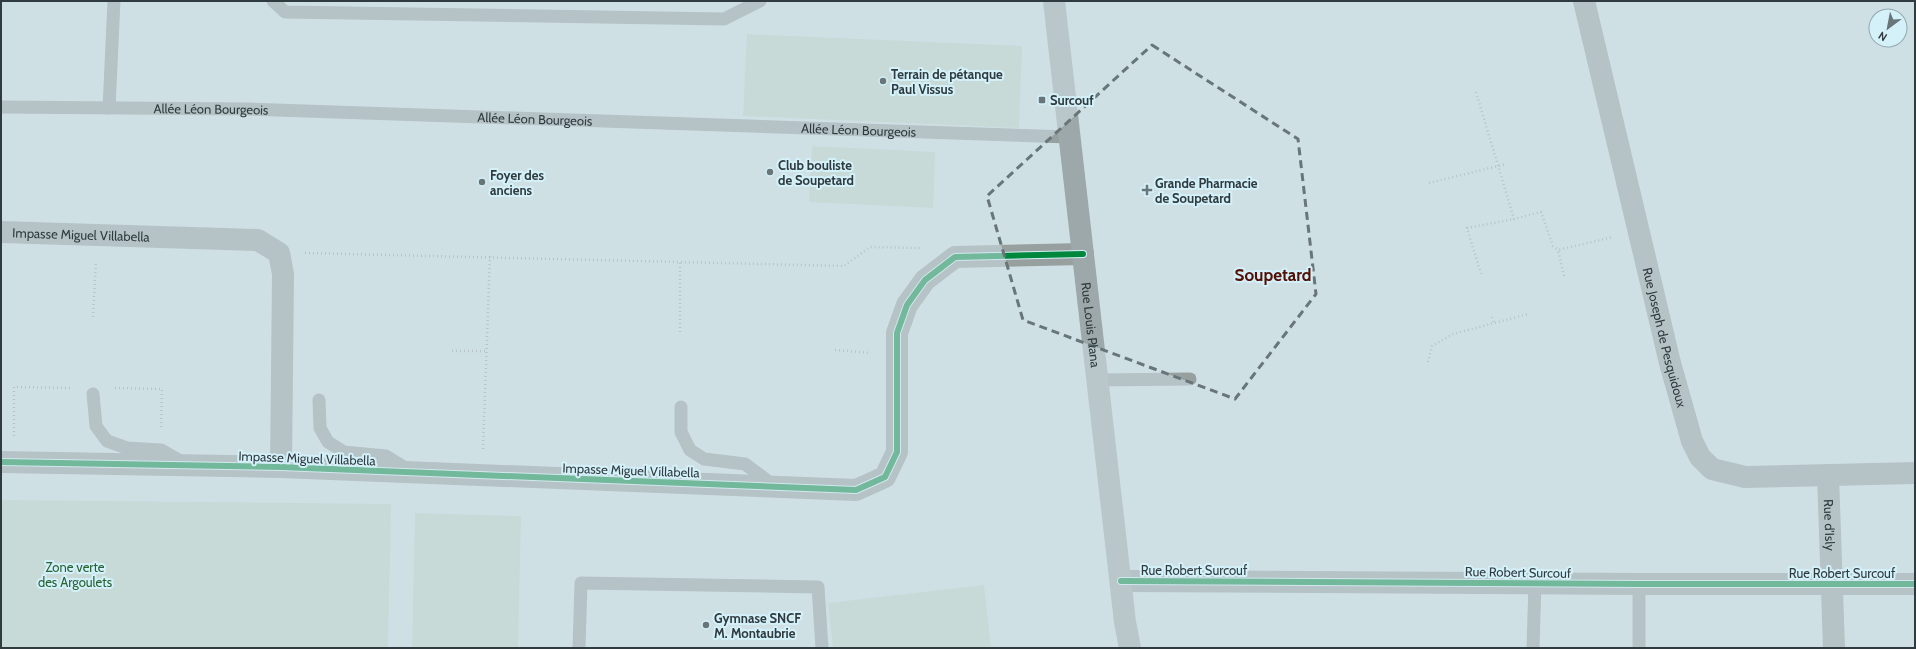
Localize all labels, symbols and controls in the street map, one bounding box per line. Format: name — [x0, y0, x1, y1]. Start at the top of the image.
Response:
north arrow — [1868, 8, 1908, 48]
text: N — [1876, 28, 1890, 44]
place label: Terrain de pétanque Paul Vissus — [891, 66, 1003, 97]
marker: Terrain de pétanque Paul Vissus — [878, 76, 888, 86]
place label: Surcouf — [1050, 92, 1094, 108]
marker: Surcouf — [1037, 95, 1047, 105]
street label: Allée Léon Bourgeois — [153, 100, 269, 118]
street label: Allée Léon Bourgeois — [477, 109, 593, 129]
street label: Allée Léon Bourgeois — [801, 120, 917, 140]
place label: Club bouliste de Soupetard — [778, 157, 854, 188]
place label: Foyer des anciens — [490, 167, 544, 198]
marker: Club bouliste de Soupetard — [765, 167, 775, 177]
place label: Grande Pharmacie de Soupetard — [1155, 175, 1258, 206]
marker: Foyer des anciens — [477, 177, 487, 187]
marker: Grande Pharmacie de Soupetard — [1142, 185, 1152, 195]
street label: Impasse Miguel Villabella — [12, 224, 151, 245]
district label: Soupetard — [1235, 265, 1311, 285]
street label: Rue Joseph de Pesquidoux — [1640, 266, 1690, 410]
street label: Rue Louis Plana — [1078, 281, 1104, 369]
street label: Impasse Miguel Villabella — [238, 448, 377, 468]
street label: Impasse Miguel Villabella — [562, 460, 701, 480]
street label: Rue d'Isly — [1821, 499, 1839, 552]
park label: Zone verte des Argoulets — [38, 559, 113, 590]
street label: Rue Robert Surcouf — [1141, 562, 1248, 578]
street label: Rue Robert Surcouf — [1465, 563, 1572, 581]
street label: Rue Robert Surcouf — [1789, 565, 1896, 581]
place label: Gymnase SNCF M. Montaubrie — [714, 610, 801, 641]
marker: Gymnase SNCF M. Montaubrie — [701, 620, 711, 630]

